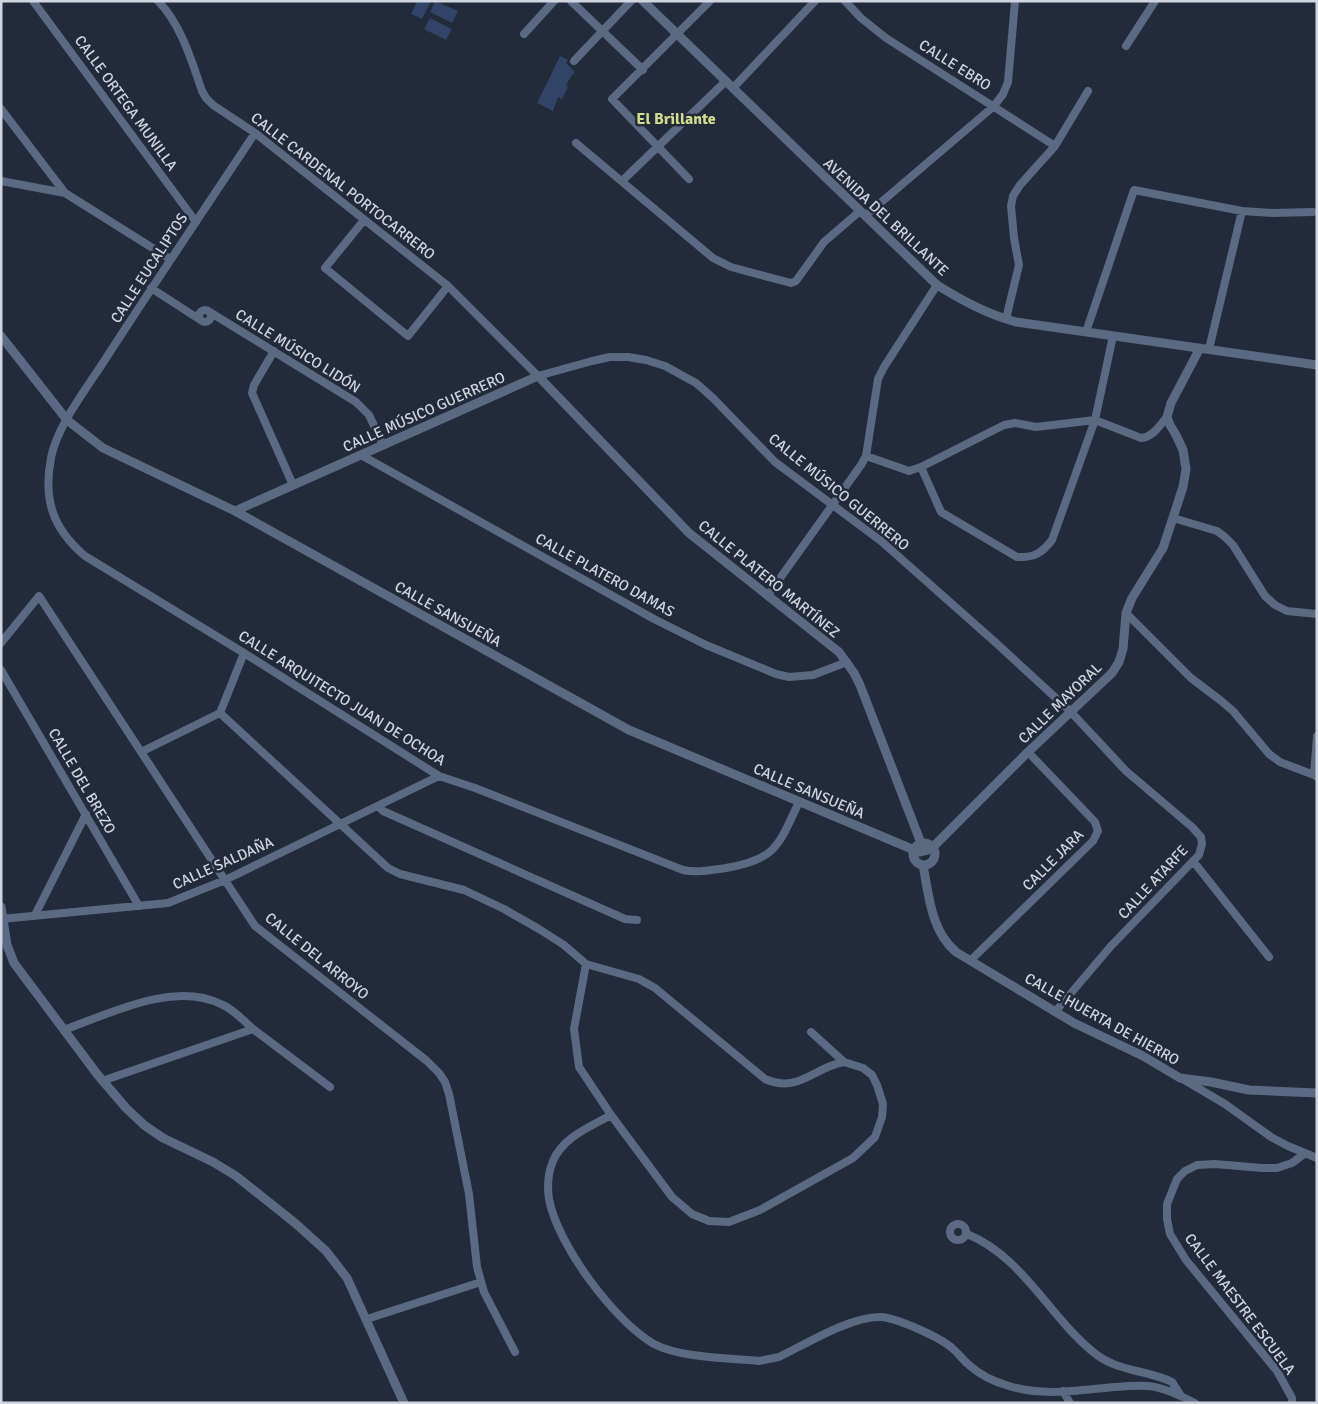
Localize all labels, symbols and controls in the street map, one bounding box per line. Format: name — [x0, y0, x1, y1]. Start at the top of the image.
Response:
street label: CALLE ORTEGA MUNILLA — [71, 32, 181, 174]
street label: CALLE EBRO — [916, 36, 994, 94]
street label: CALLE CARDENAL PORTOCARRERO — [247, 109, 439, 264]
district label: El Brillante — [636, 109, 716, 129]
street label: AVENIDA DEL BRILLANTE — [820, 154, 952, 280]
street label: CALLE EUCALIPTOS — [107, 210, 191, 326]
street label: CALLE MÚSICO LIDÓN — [232, 304, 364, 397]
street label: CALLE MÚSICO GUERRERO — [340, 367, 508, 456]
street label: CALLE MÚSICO GUERRERO — [765, 429, 914, 554]
street label: CALLE PLATERO MARTÍNEZ — [695, 516, 844, 642]
street label: CALLE PLATERO DAMAS — [532, 529, 678, 621]
street label: CALLE SANSUEÑA — [391, 576, 505, 651]
street label: CALLE ARQUITECTO JUAN DE OCHOA — [235, 627, 449, 769]
street label: CALLE MAYORAL — [1015, 658, 1106, 747]
street label: CALLE DEL BREZO — [44, 725, 120, 837]
street label: CALLE SANSUEÑA — [751, 758, 868, 823]
street label: CALLE JARA — [1019, 826, 1087, 894]
street label: CALLE SALDAÑA — [169, 832, 276, 893]
street label: CALLE ATARFE — [1114, 841, 1192, 923]
street label: CALLE DEL ARROYO — [261, 909, 373, 1003]
street label: CALLE HUERTA DE HIERRO — [1022, 969, 1183, 1069]
street label: CALLE MAESTRE ESCUELA — [1181, 1230, 1299, 1378]

